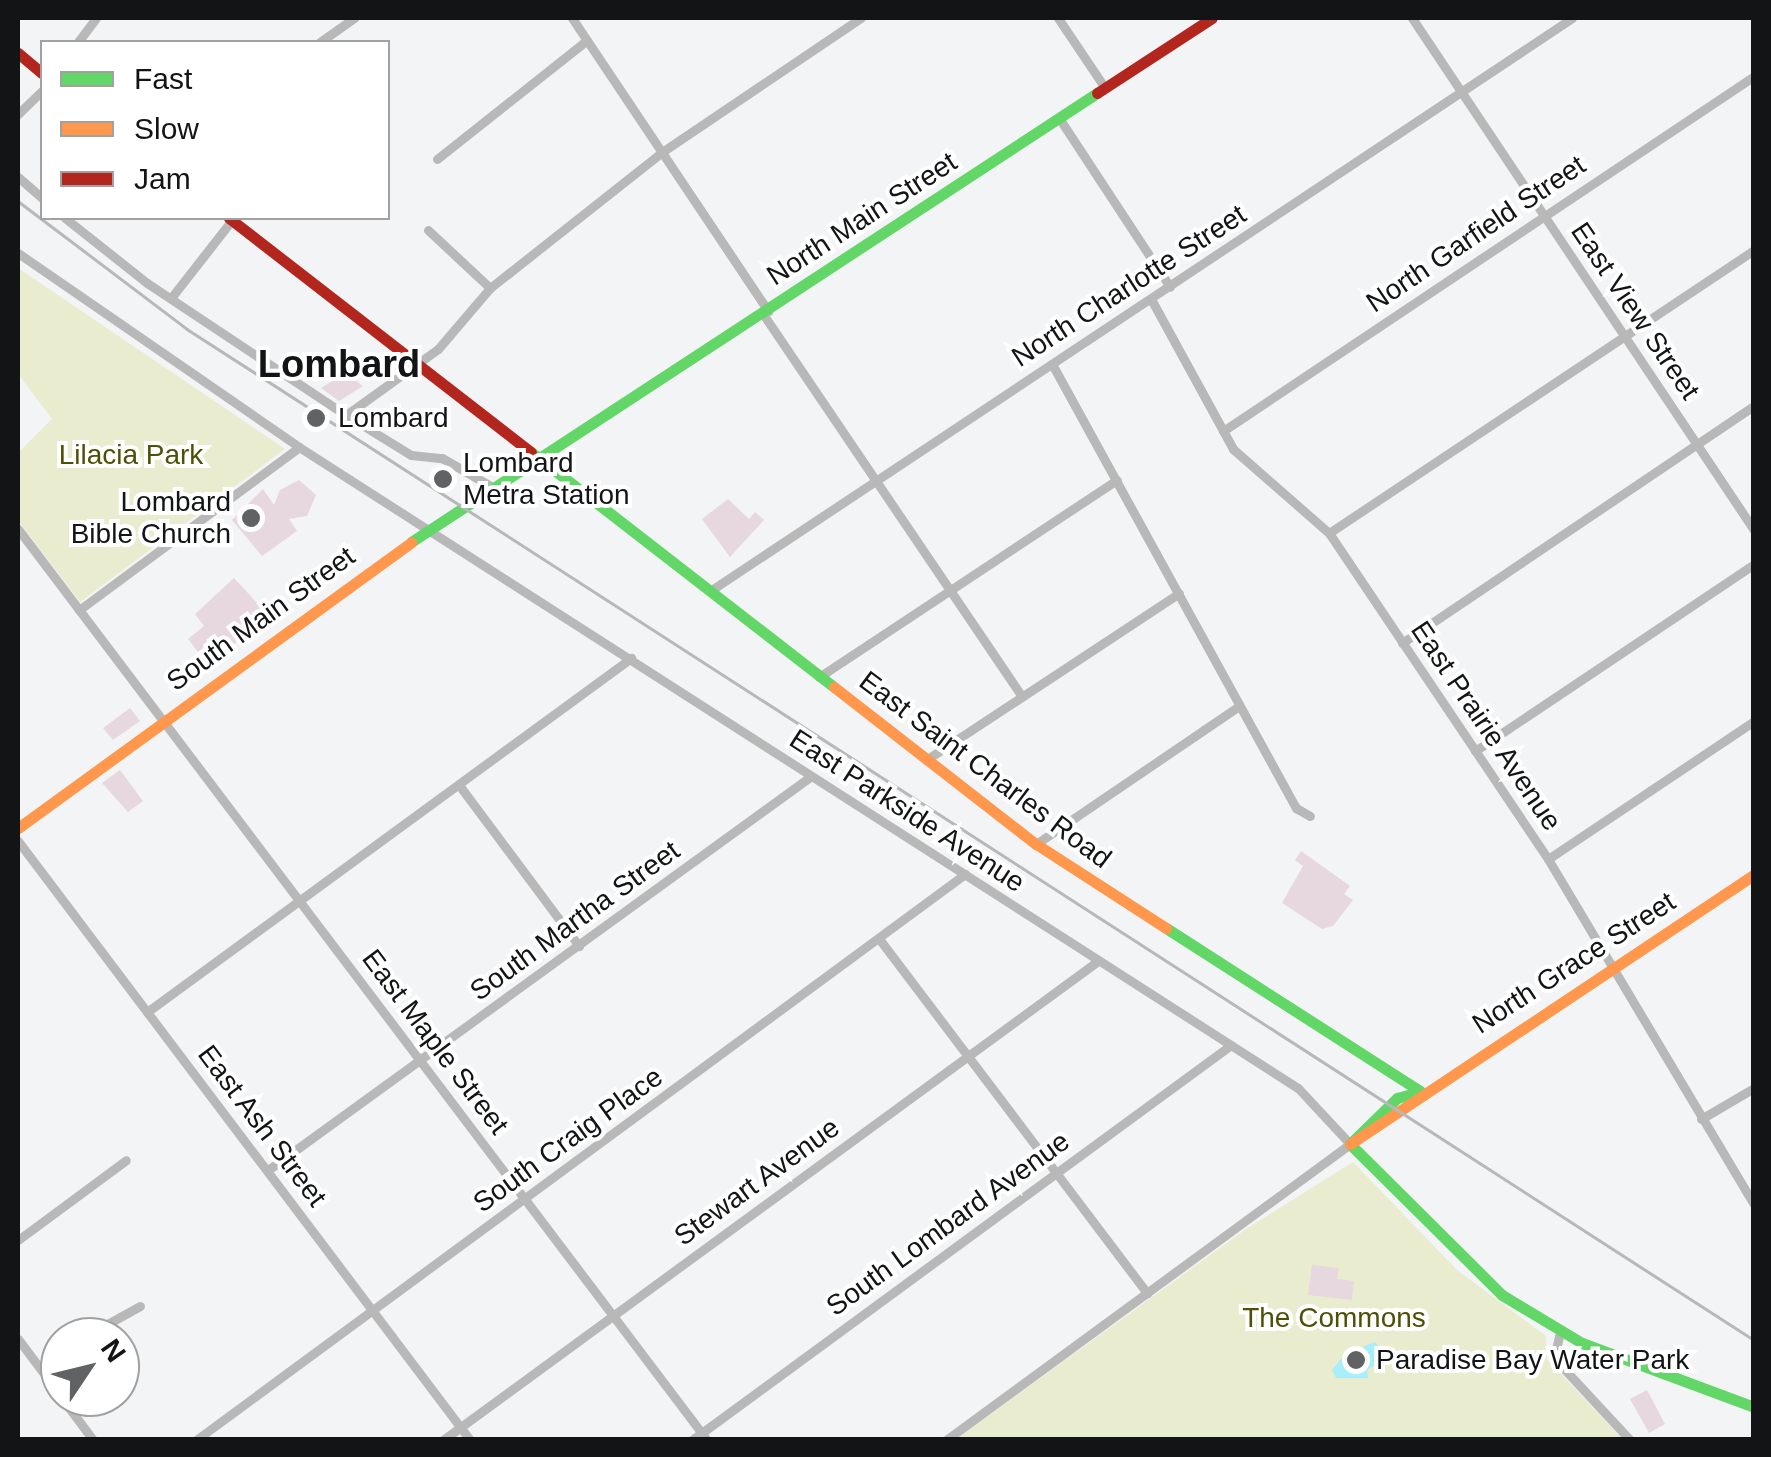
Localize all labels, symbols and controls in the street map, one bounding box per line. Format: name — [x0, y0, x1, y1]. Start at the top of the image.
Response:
legend — [40, 40, 390, 220]
text: Fast — [134, 62, 192, 95]
text: Slow — [134, 112, 199, 145]
street label: North Main Street — [761, 145, 963, 293]
street label: North Garfield Street — [1360, 148, 1592, 320]
text: Jam — [134, 162, 191, 195]
street label: North Charlotte Street — [1006, 198, 1252, 374]
street label: East View Street — [1563, 216, 1707, 406]
district label: Lombard — [258, 342, 420, 388]
place label: Lombard — [338, 401, 449, 435]
marker: Lombard — [303, 405, 329, 431]
park label: Lilacia Park — [59, 438, 203, 472]
place label: Lombard Metra Station — [463, 446, 630, 512]
marker: Lombard Metra Station — [432, 468, 454, 490]
place label: Lombard Bible Church — [71, 485, 231, 551]
marker: Lombard Bible Church — [240, 507, 262, 529]
street label: South Main Street — [160, 540, 362, 698]
street label: East Prairie Avenue — [1403, 614, 1569, 838]
street label: East Saint Charles Road — [852, 664, 1118, 876]
street label: East Parkside Avenue — [783, 722, 1031, 900]
street label: South Martha Street — [464, 834, 686, 1008]
street label: North Grace Street — [1466, 885, 1682, 1041]
street label: East Maple Street — [355, 943, 515, 1141]
street label: East Ash Street — [190, 1038, 334, 1214]
street label: South Craig Place — [467, 1060, 669, 1220]
street label: Stewart Avenue — [667, 1110, 847, 1254]
street label: South Lombard Avenue — [819, 1124, 1077, 1324]
park label: The Commons — [1242, 1301, 1426, 1335]
north arrow — [40, 1317, 140, 1417]
text: N — [95, 1333, 132, 1368]
place label: Paradise Bay Water Park — [1376, 1343, 1689, 1377]
marker: Paradise Bay Water Park — [1345, 1349, 1367, 1371]

